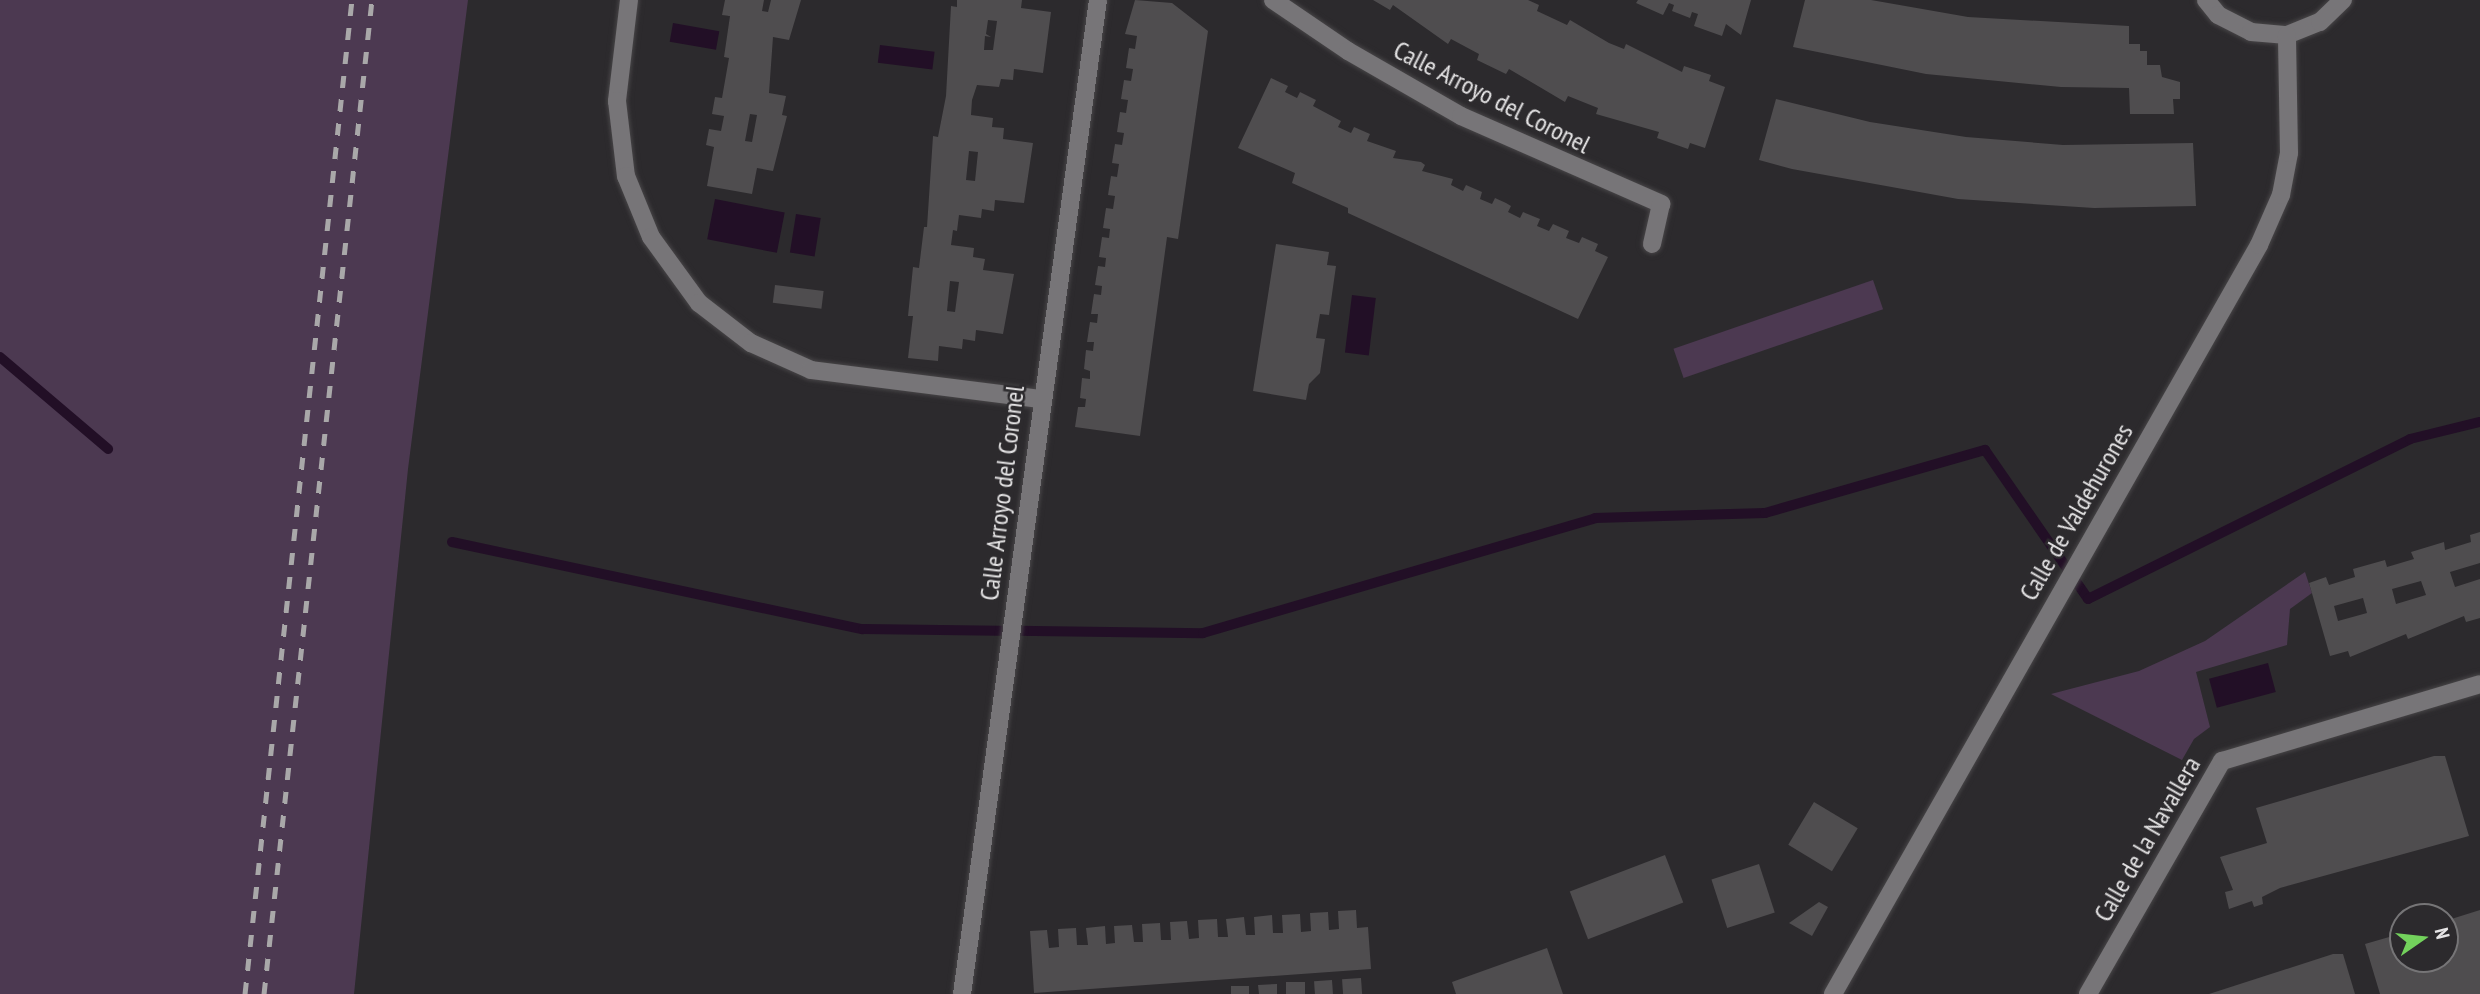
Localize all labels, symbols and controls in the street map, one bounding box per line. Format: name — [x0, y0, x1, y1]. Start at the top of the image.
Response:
street label: Calle Arroyo del Coronel — [1388, 34, 1596, 160]
street label: Calle Arroyo del Coronel — [973, 383, 1031, 603]
street label: Calle de Valdehurones — [2013, 418, 2139, 606]
street label: Calle de la Navallera — [2087, 751, 2207, 927]
north arrow — [2389, 903, 2459, 973]
text: N — [2430, 926, 2455, 941]

